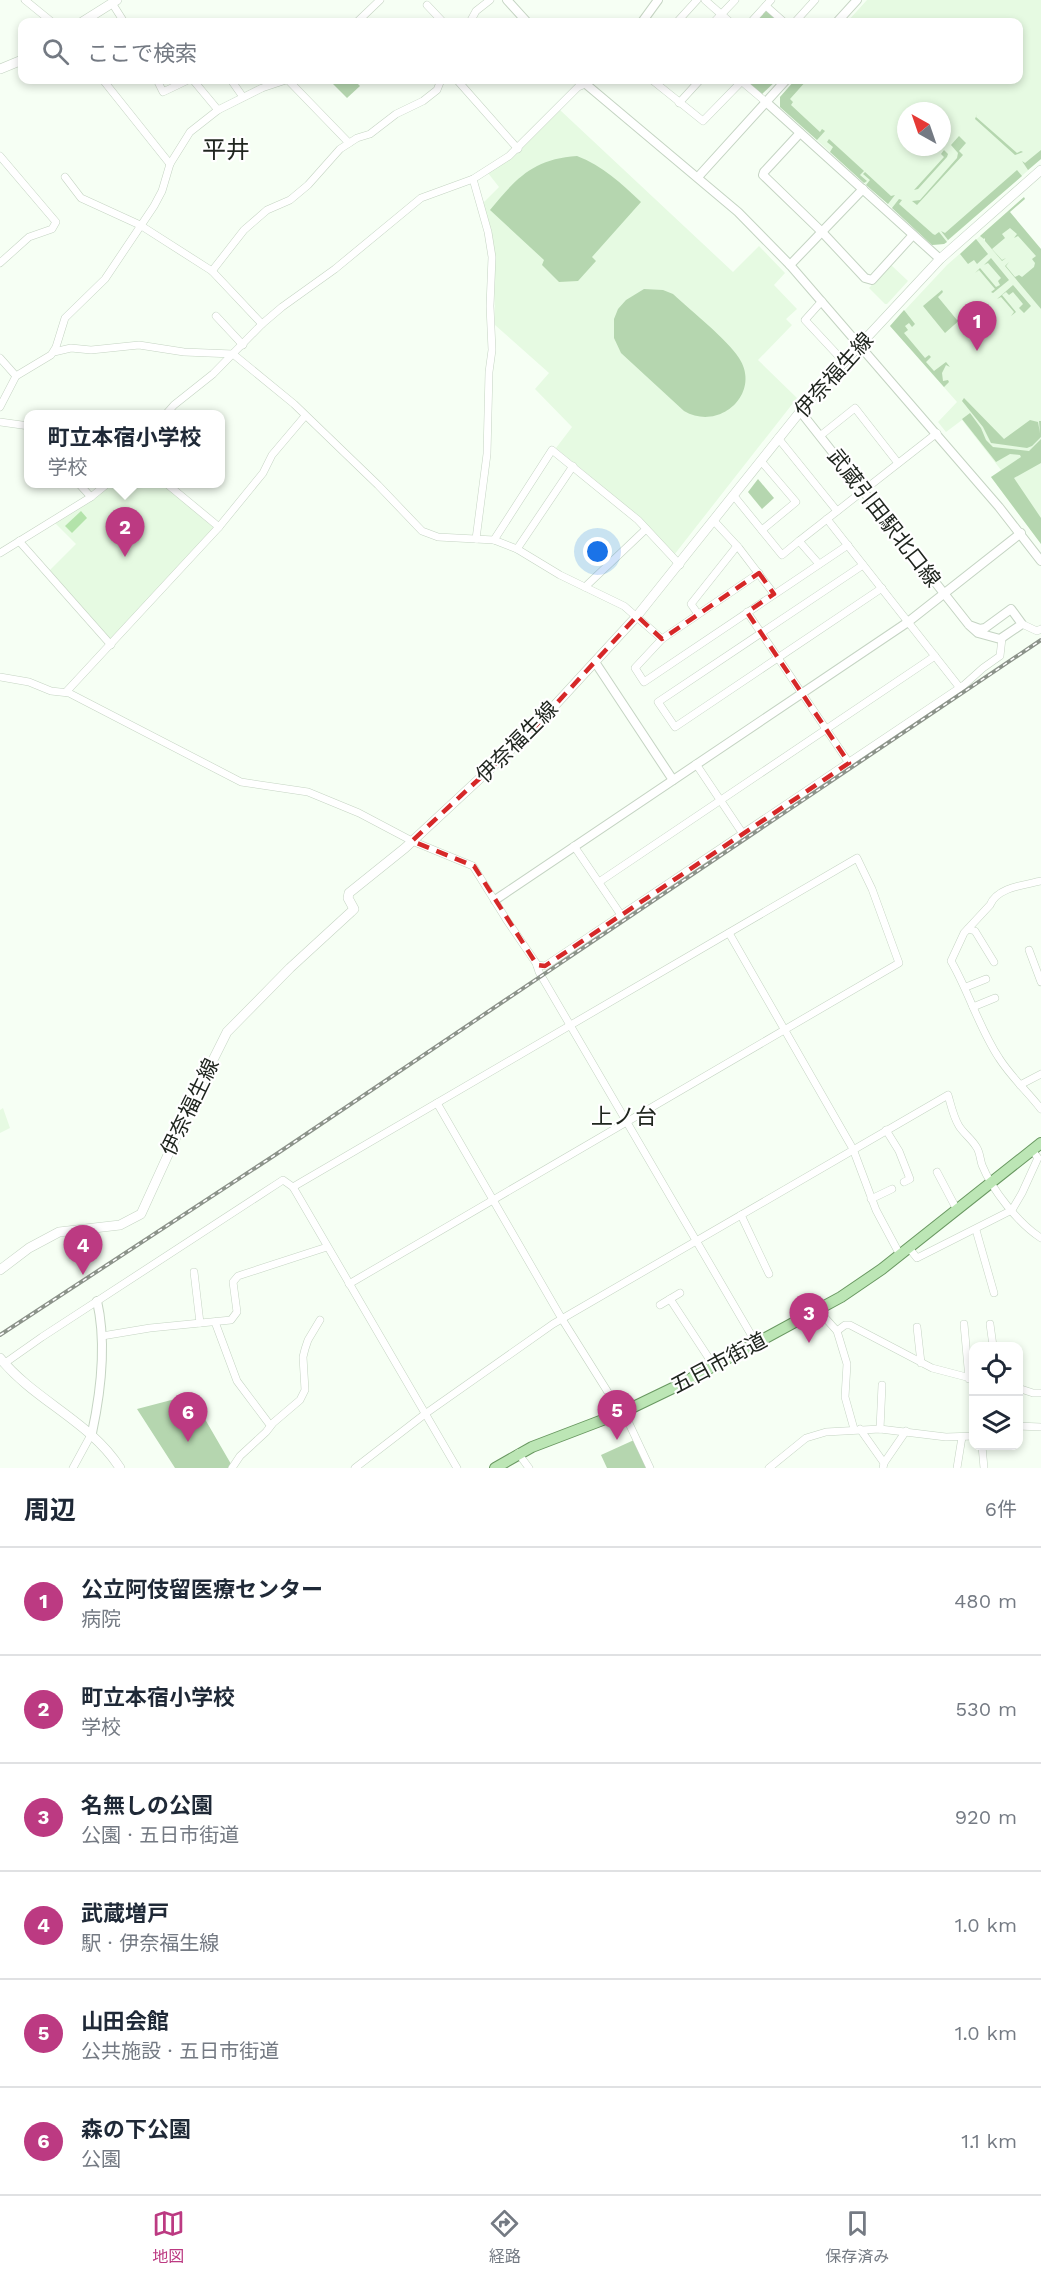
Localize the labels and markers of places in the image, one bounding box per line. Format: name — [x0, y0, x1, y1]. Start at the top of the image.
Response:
pin: 1 — [958, 302, 996, 351]
pin: 2 — [106, 508, 144, 557]
pin: 4 — [64, 1226, 103, 1275]
pin: 3 — [790, 1294, 828, 1343]
pin: 5 — [598, 1390, 636, 1440]
pin: 6 — [168, 1392, 207, 1442]

